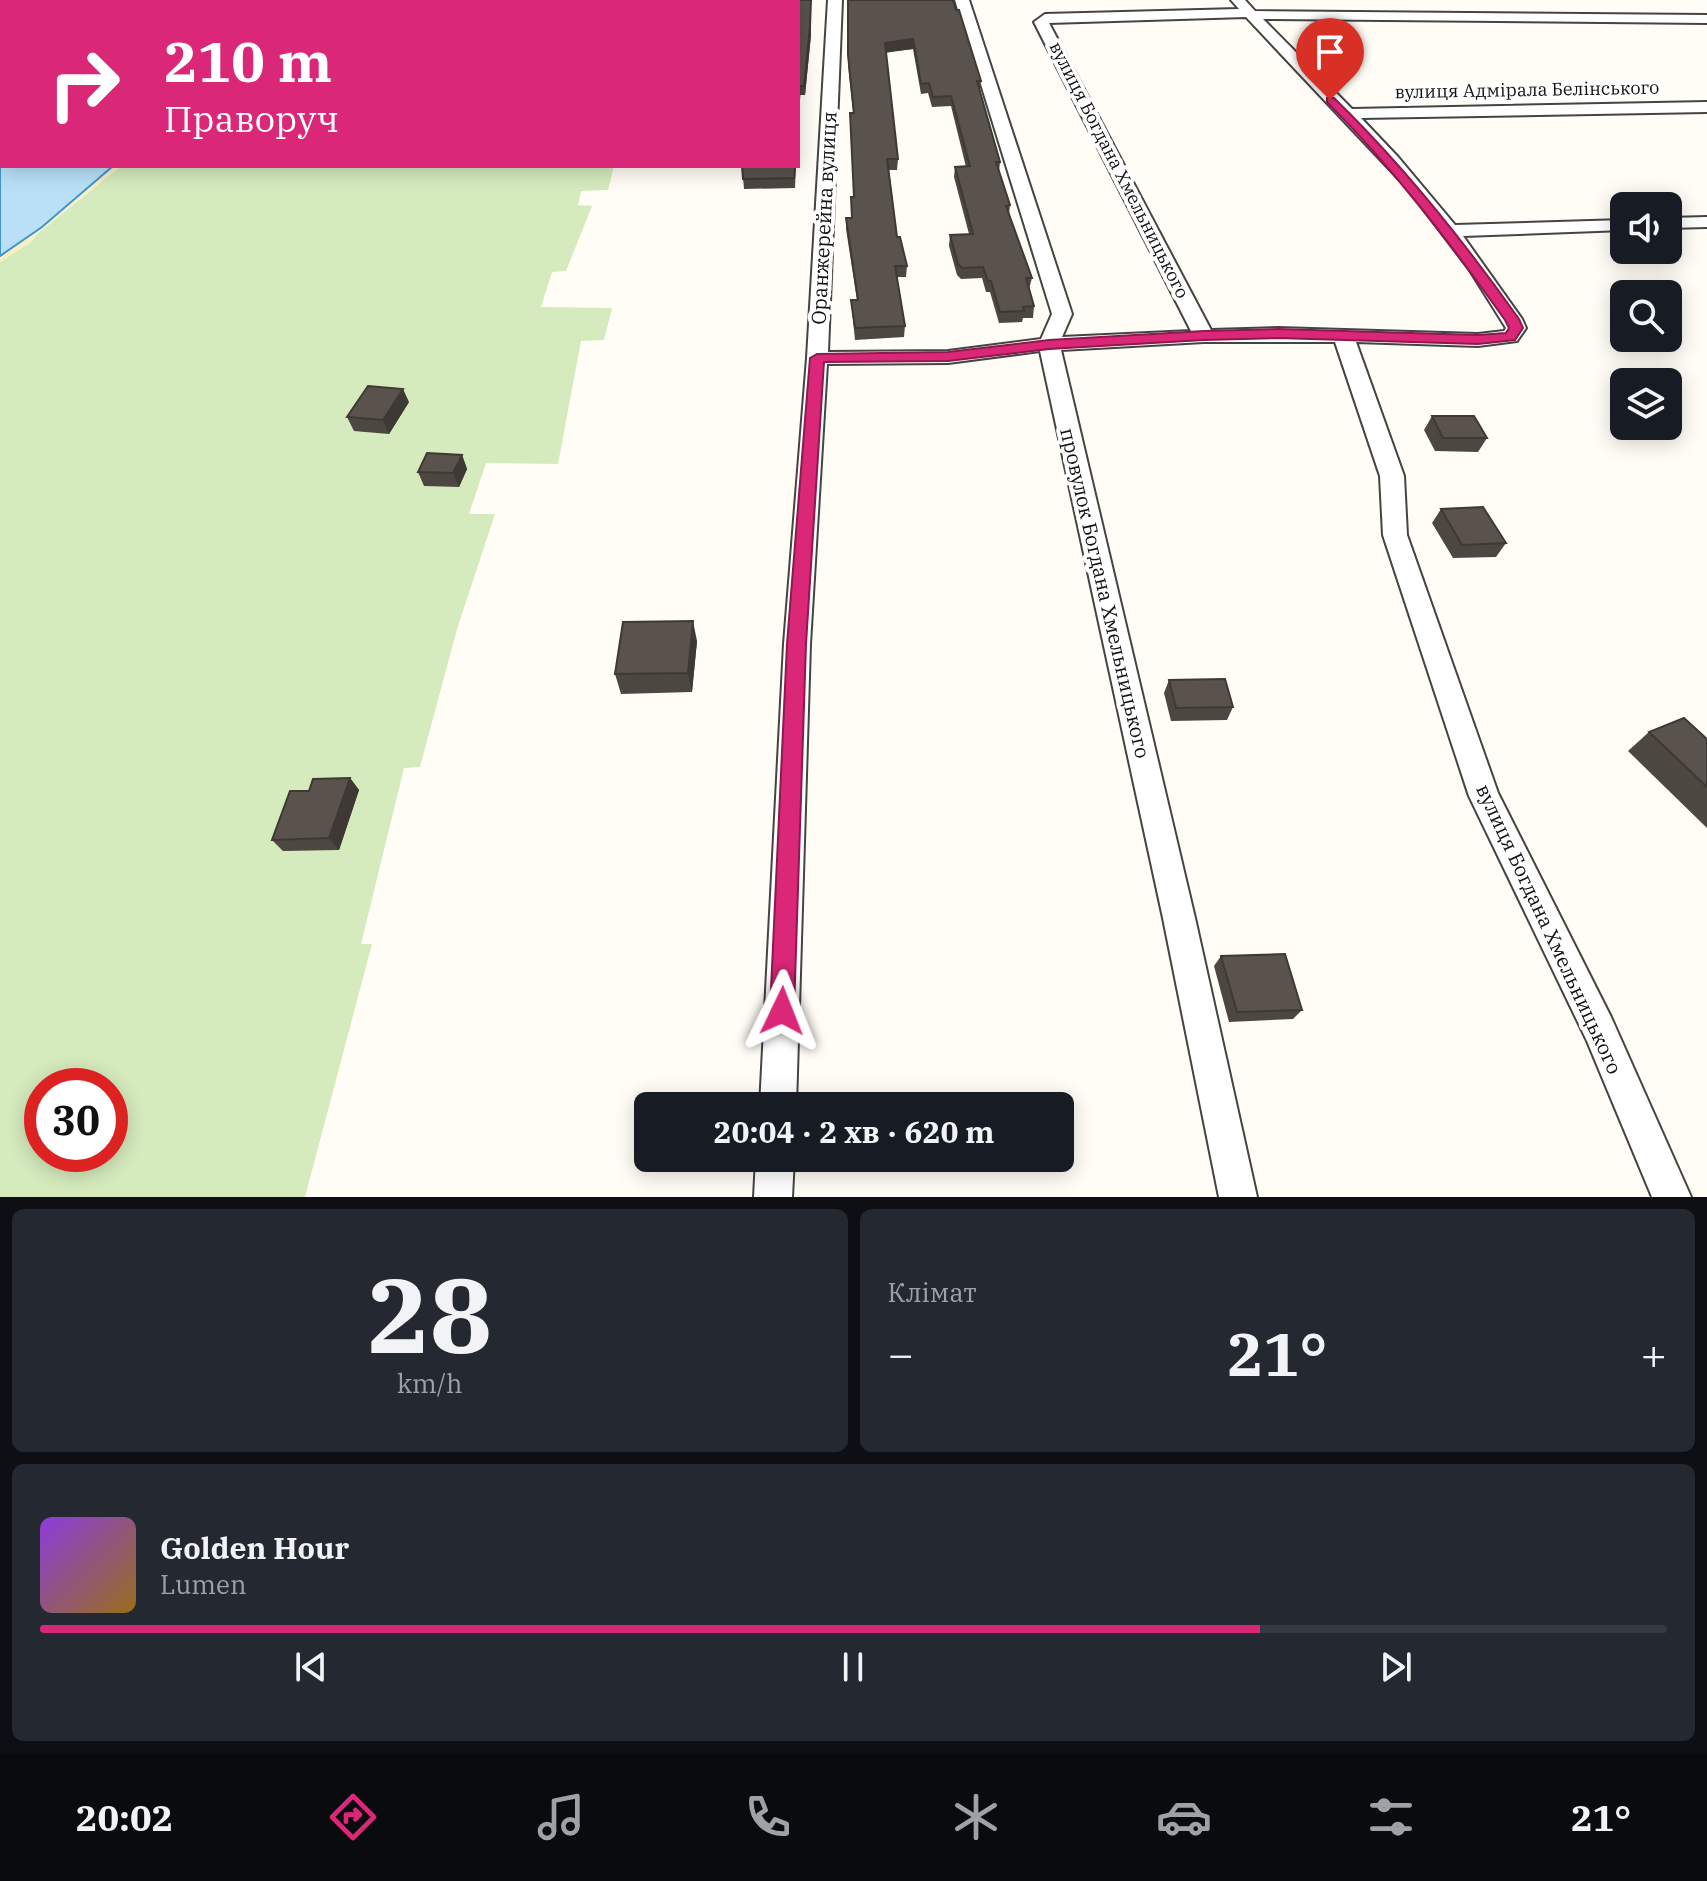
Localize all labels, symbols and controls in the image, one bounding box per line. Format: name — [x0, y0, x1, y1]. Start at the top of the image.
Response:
pin — [1296, 18, 1364, 100]
text: 210 m — [164, 25, 332, 97]
icon: arrive — [1308, 30, 1352, 74]
icon: right — [32, 32, 136, 136]
street label: вулиця Богдана Хмельницького — [1044, 37, 1194, 302]
street label: вулиця Адмірала Белінського — [1394, 76, 1660, 103]
text: Праворуч — [164, 95, 339, 142]
street label: Оранжерейна вулиця — [804, 111, 843, 325]
map controls — [1610, 192, 1682, 440]
button: sound — [1610, 192, 1682, 264]
button: search — [1610, 280, 1682, 352]
button: layers — [1610, 368, 1682, 440]
street label: провулок Богдана Хмельницького — [1054, 425, 1157, 761]
street label: вулиця Богдана Хмельницького — [1470, 779, 1629, 1078]
position arrow — [740, 969, 824, 1053]
speed limit sign: 30 — [24, 1068, 128, 1172]
text: 20:04 · 2 хв · 620 m — [714, 1112, 994, 1151]
text: 28 — [367, 1246, 492, 1382]
text: Клімат — [888, 1275, 977, 1309]
text: 21° — [1227, 1314, 1327, 1393]
text: − — [888, 1325, 914, 1382]
text: + — [1641, 1325, 1667, 1382]
text: km/h — [397, 1366, 463, 1400]
text: Golden Hour — [160, 1528, 349, 1567]
text: Lumen — [160, 1567, 247, 1601]
icon: previous — [289, 1645, 333, 1689]
icon: pause — [831, 1645, 875, 1689]
icon: next — [1374, 1645, 1418, 1689]
icon: directions — [325, 1789, 381, 1845]
icon: music — [533, 1789, 589, 1845]
icon: phone — [740, 1789, 796, 1845]
icon: climate — [948, 1789, 1004, 1845]
icon: car — [1156, 1789, 1212, 1845]
icon: filters — [1363, 1789, 1419, 1845]
text: 20:02 — [76, 1794, 173, 1841]
text: 21° — [1571, 1794, 1631, 1841]

